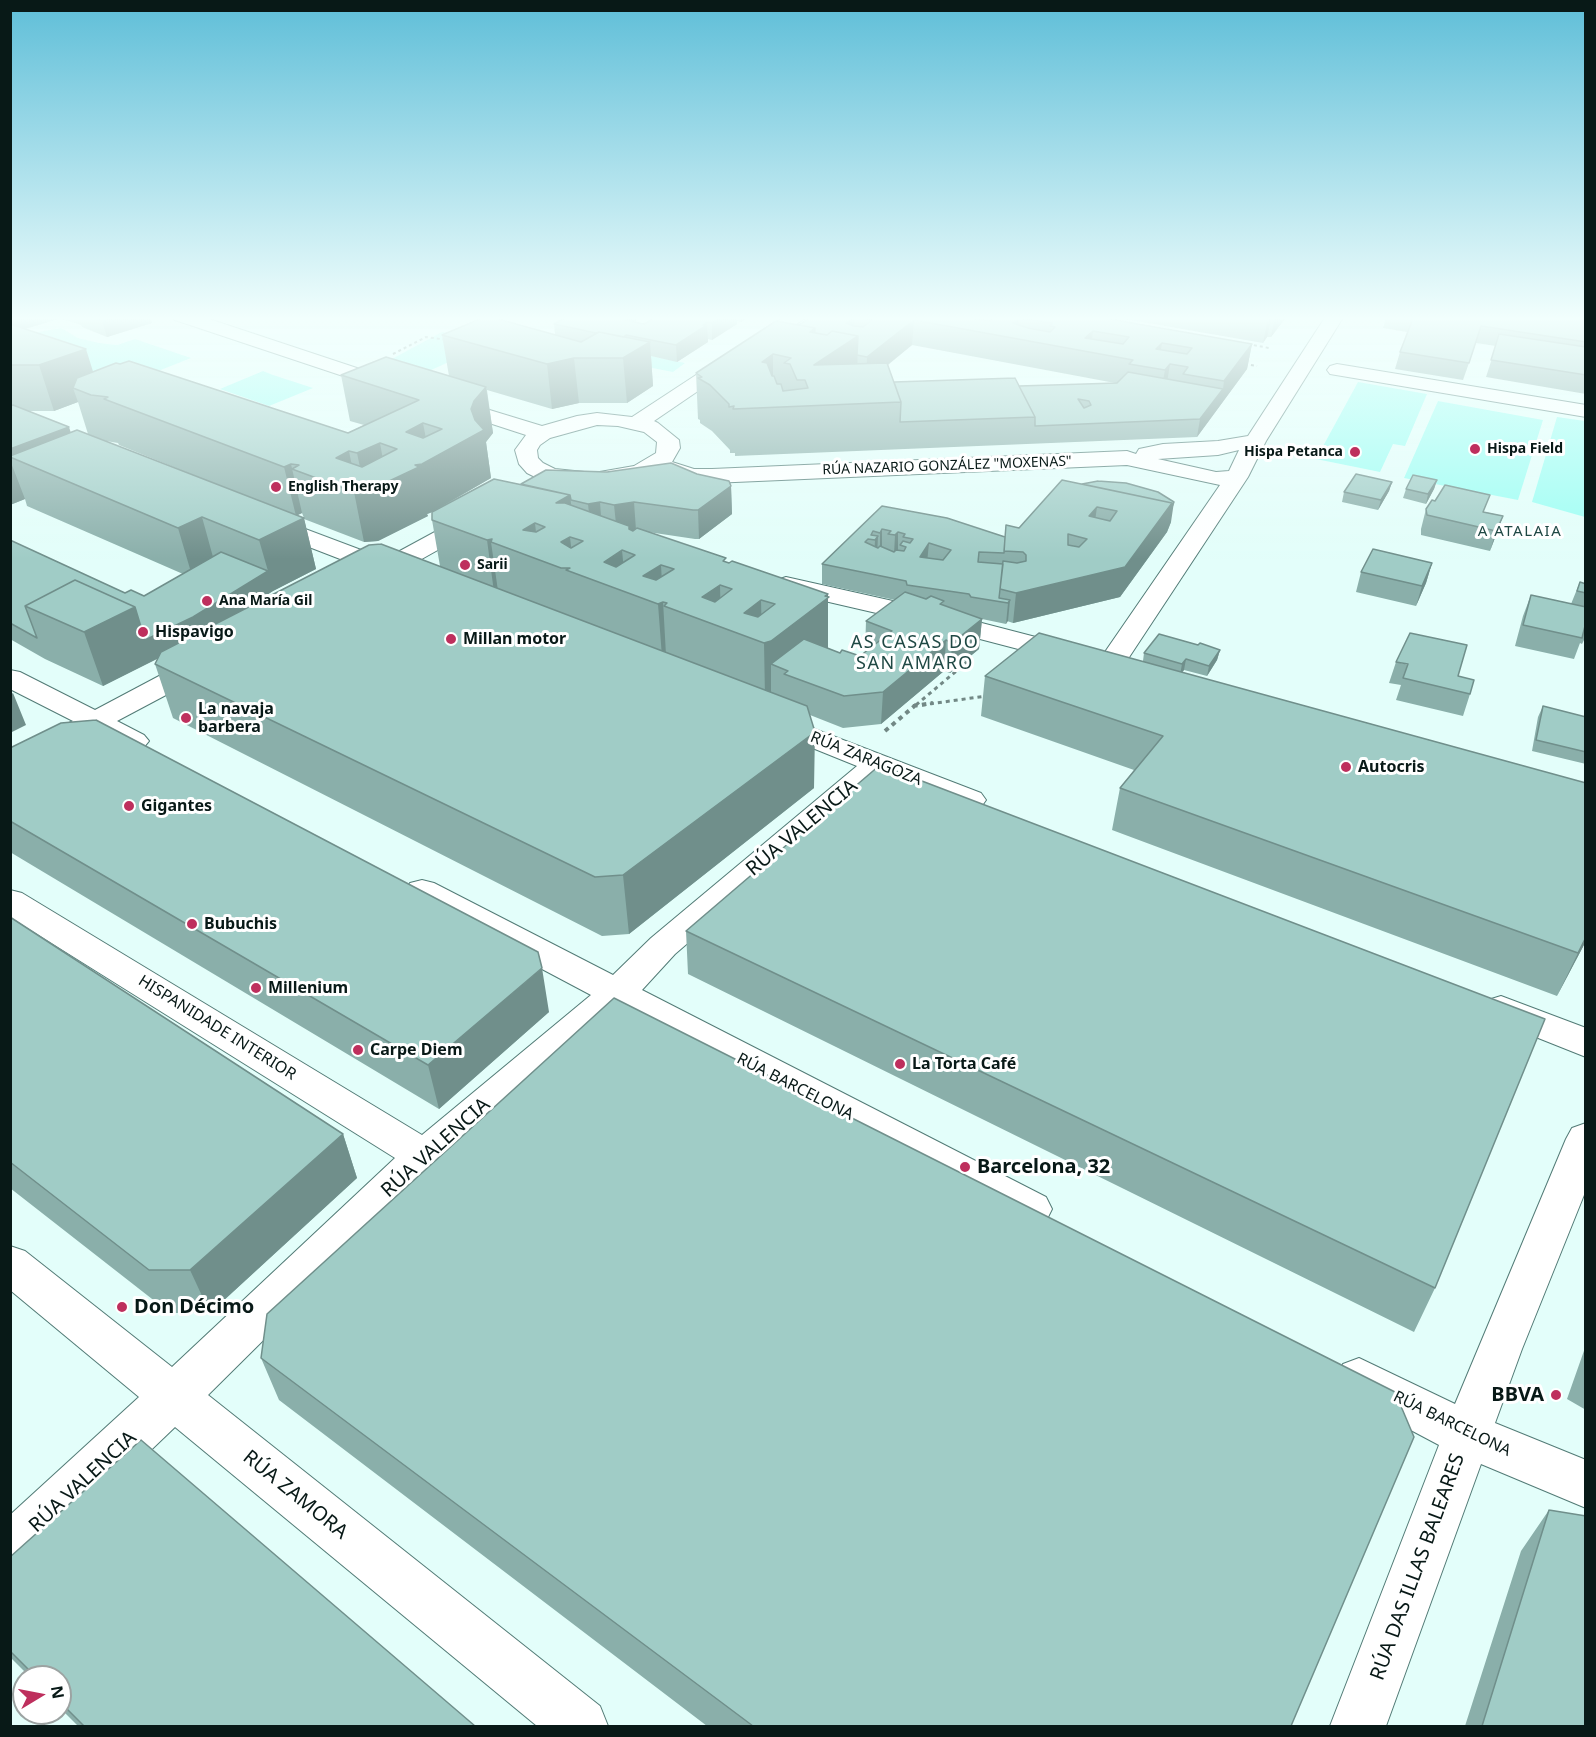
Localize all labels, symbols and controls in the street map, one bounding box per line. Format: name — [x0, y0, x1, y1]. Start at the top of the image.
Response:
place label: Hispa Field — [1487, 441, 1563, 457]
marker: Hispa Field — [1468, 442, 1482, 456]
place label: Hispa Petanca — [1244, 444, 1343, 460]
marker: Hispa Petanca — [1348, 445, 1362, 459]
street label: RÚA NAZARIO GONZÁLEZ "MOXENAS" — [822, 453, 1072, 479]
place label: English Therapy — [288, 479, 398, 495]
marker: English Therapy — [269, 480, 283, 494]
district label: A ATALAIA — [1478, 523, 1562, 541]
place label: Sarii — [477, 557, 508, 573]
marker: Sarii — [458, 558, 472, 572]
place label: Ana María Gil — [219, 593, 312, 609]
marker: Ana María Gil — [200, 594, 214, 608]
place label: Hispavigo — [155, 622, 234, 642]
marker: Hispavigo — [136, 625, 150, 639]
place label: Millan motor — [463, 629, 566, 649]
marker: Millan motor — [444, 632, 458, 646]
district label: AS CASAS DO SAN AMARO — [851, 632, 979, 674]
place label: La navaja barbera — [198, 699, 274, 737]
marker: La navaja barbera — [179, 711, 193, 725]
street label: RÚA ZARAGOZA — [807, 728, 925, 790]
place label: Autocris — [1358, 757, 1425, 777]
marker: Autocris — [1339, 760, 1353, 774]
street label: RÚA VALENCIA — [741, 775, 863, 881]
place label: Gigantes — [141, 796, 212, 816]
marker: Gigantes — [122, 799, 136, 813]
place label: Bubuchis — [204, 914, 277, 934]
marker: Bubuchis — [185, 917, 199, 931]
street label: HISPANIDADE INTERIOR — [135, 972, 299, 1084]
place label: Millenium — [268, 978, 348, 998]
marker: Millenium — [249, 981, 263, 995]
place label: Carpe Diem — [370, 1040, 462, 1060]
marker: Carpe Diem — [351, 1043, 365, 1057]
street label: RÚA BARCELONA — [733, 1049, 857, 1125]
place label: La Torta Café — [912, 1054, 1016, 1074]
marker: La Torta Café — [893, 1057, 907, 1071]
street label: RÚA VALENCIA — [377, 1093, 495, 1203]
place label: Barcelona, 32 — [977, 1155, 1110, 1179]
marker: Barcelona, 32 — [958, 1160, 972, 1174]
place label: Don Décimo — [134, 1295, 254, 1319]
marker: Don Décimo — [115, 1300, 129, 1314]
place label: BBVA — [1491, 1383, 1544, 1407]
street label: RÚA BARCELONA — [1390, 1387, 1514, 1461]
marker: BBVA — [1549, 1388, 1563, 1402]
street label: RÚA VALENCIA — [24, 1426, 142, 1538]
street label: RÚA ZAMORA — [238, 1445, 352, 1545]
street label: RÚA DAS ILLAS BALEARES — [1366, 1450, 1470, 1684]
north arrow — [12, 1665, 72, 1725]
text: N — [46, 1684, 70, 1701]

